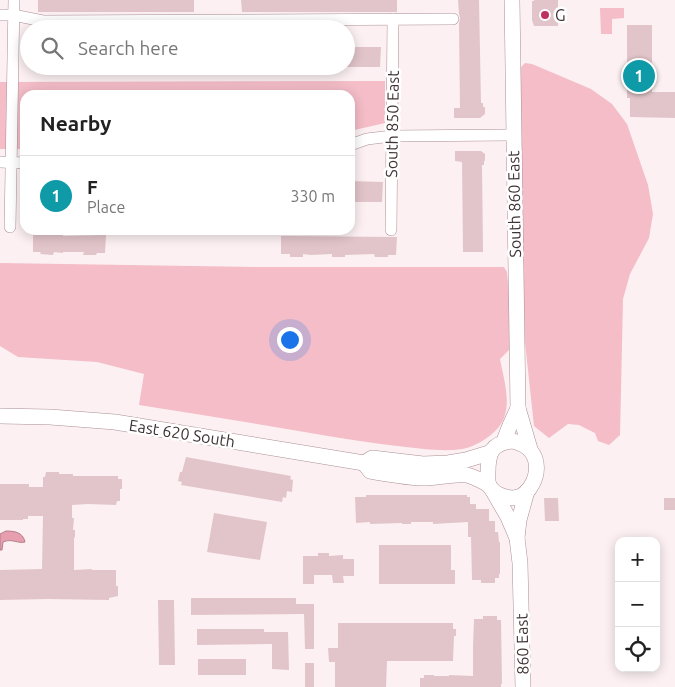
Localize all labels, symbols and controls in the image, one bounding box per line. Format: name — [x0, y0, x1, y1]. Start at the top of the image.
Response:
place label: G — [555, 6, 566, 24]
marker: G — [539, 9, 551, 21]
search box — [20, 20, 355, 75]
icon: search — [38, 34, 66, 62]
text: Search here — [78, 37, 178, 59]
pin: 1 — [623, 57, 655, 95]
street label: South 850 East — [382, 70, 402, 178]
text: Nearby — [40, 111, 111, 135]
street label: South 860 East — [504, 150, 524, 258]
text: F — [87, 176, 98, 198]
text: 1 — [51, 187, 61, 205]
text: 330 m — [290, 187, 335, 205]
text: Place — [87, 198, 125, 216]
your location — [277, 327, 303, 353]
street label: East 620 South — [128, 416, 236, 450]
map controls — [615, 537, 660, 672]
button: + — [615, 537, 660, 582]
button: − — [615, 582, 660, 627]
street label: 860 East — [512, 613, 532, 675]
button: locate — [615, 627, 660, 672]

